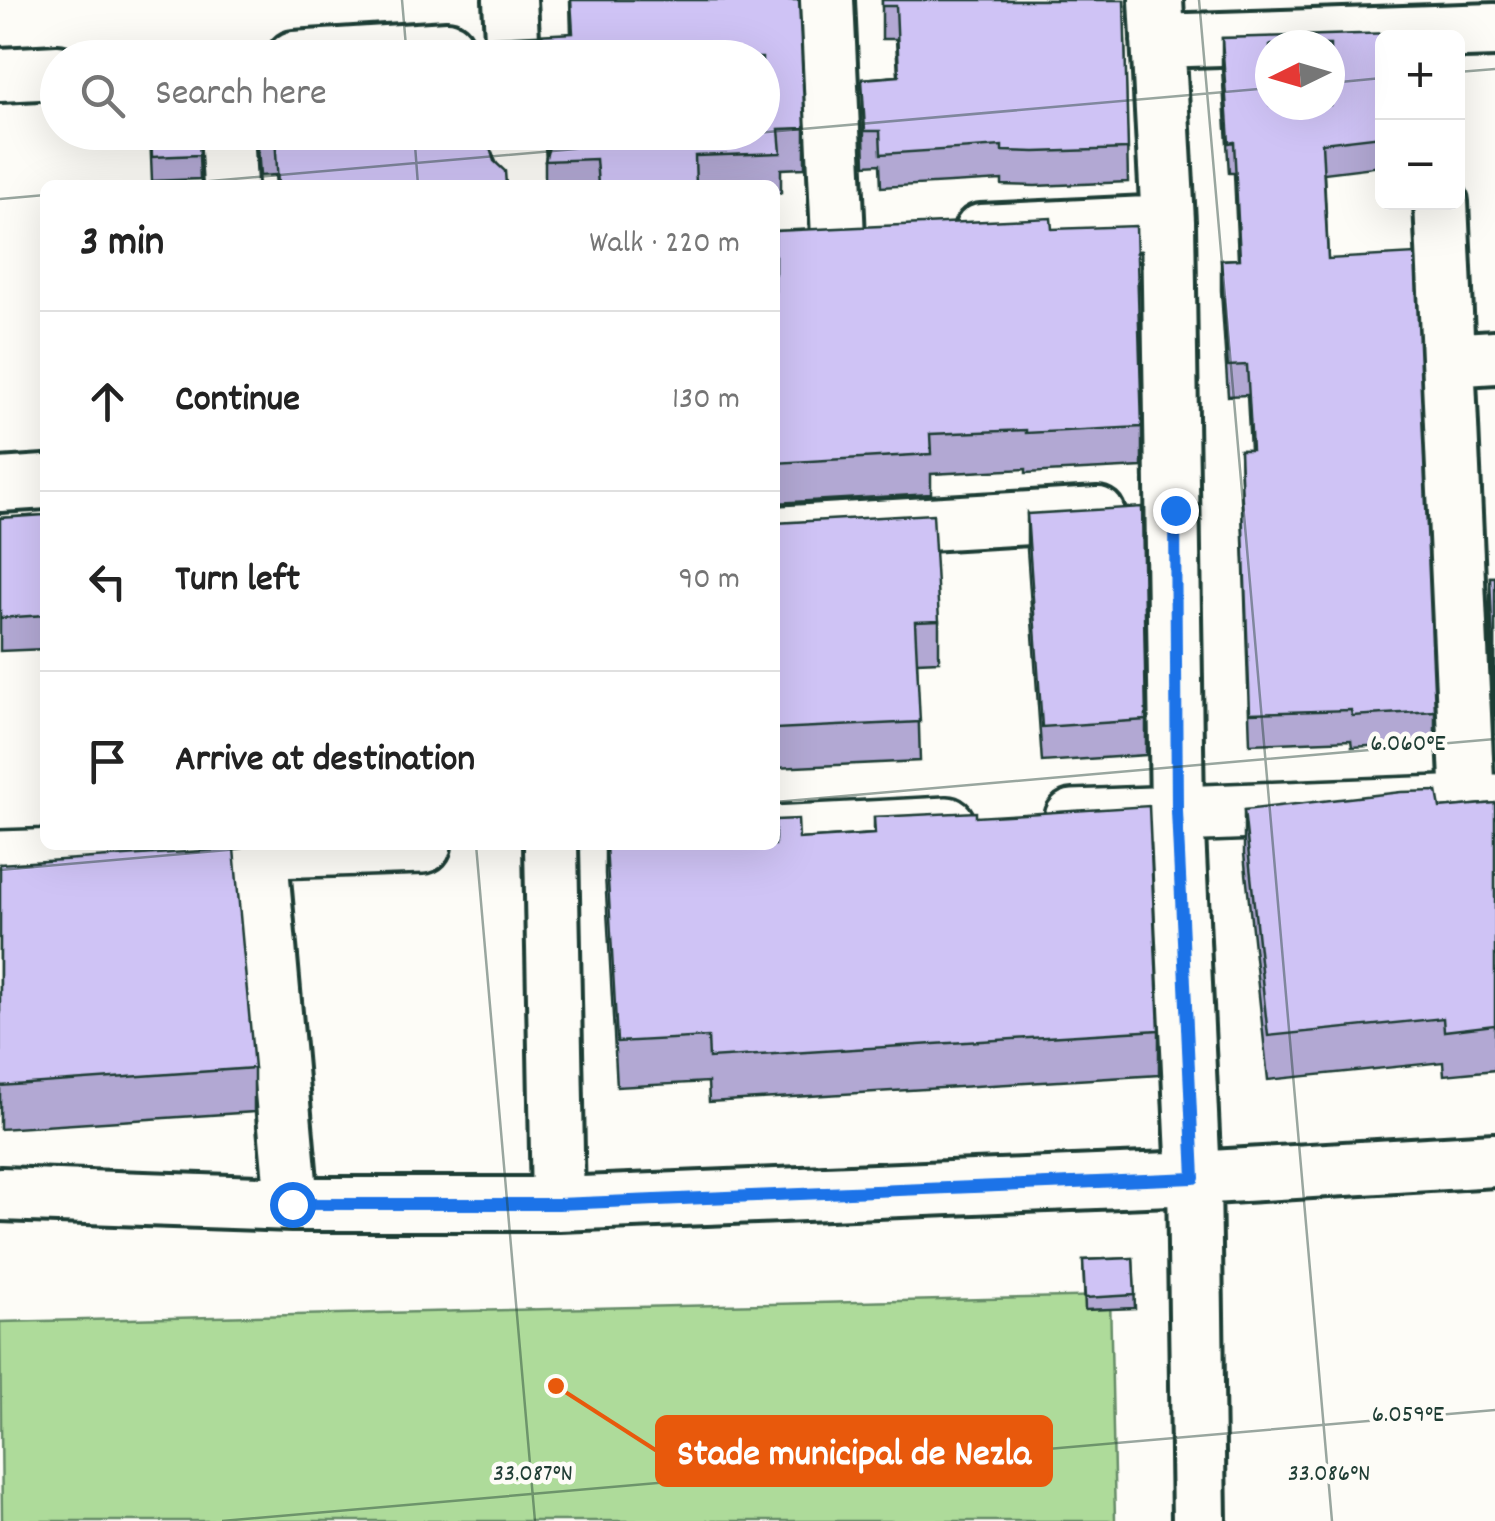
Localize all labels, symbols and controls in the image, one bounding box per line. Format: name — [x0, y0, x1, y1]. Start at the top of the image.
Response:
north arrow — [1255, 30, 1345, 120]
map controls — [1375, 30, 1465, 210]
button: + — [1375, 30, 1465, 120]
search box — [40, 40, 780, 150]
icon: search — [75, 68, 130, 123]
text: Search here — [155, 68, 327, 123]
button: − — [1375, 120, 1465, 210]
text: 3 min — [80, 215, 164, 275]
text: Walk · 220 m — [589, 222, 740, 268]
icon: ahead — [80, 374, 135, 429]
text: Continue — [175, 374, 300, 429]
text: 130 m — [672, 378, 740, 424]
route end — [1153, 488, 1199, 534]
icon: left — [80, 554, 135, 609]
text: Turn left — [175, 554, 300, 609]
text: 90 m — [679, 558, 740, 604]
text: 6.060°E — [1370, 727, 1446, 763]
icon: arrive — [80, 734, 135, 789]
text: Arrive at destination — [175, 734, 475, 789]
route start — [270, 1182, 316, 1228]
text: 6.059°E — [1372, 1398, 1445, 1434]
callout: Stade municipal de Nezla — [657, 1417, 1051, 1485]
text: Stade municipal de Nezla — [677, 1429, 1032, 1484]
text: 33.087°N — [493, 1457, 573, 1493]
text: 33.086°N — [1288, 1457, 1370, 1493]

